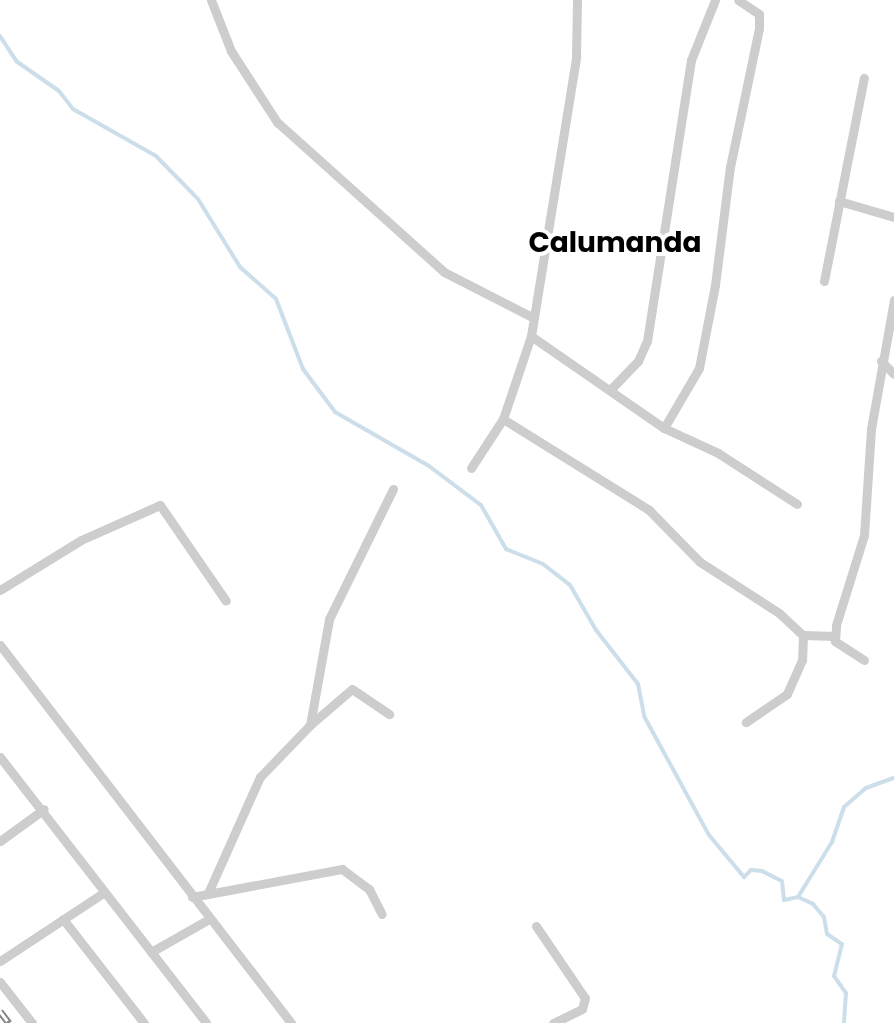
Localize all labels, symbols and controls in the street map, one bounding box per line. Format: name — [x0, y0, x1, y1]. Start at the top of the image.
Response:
district label: Calumanda — [528, 226, 702, 260]

